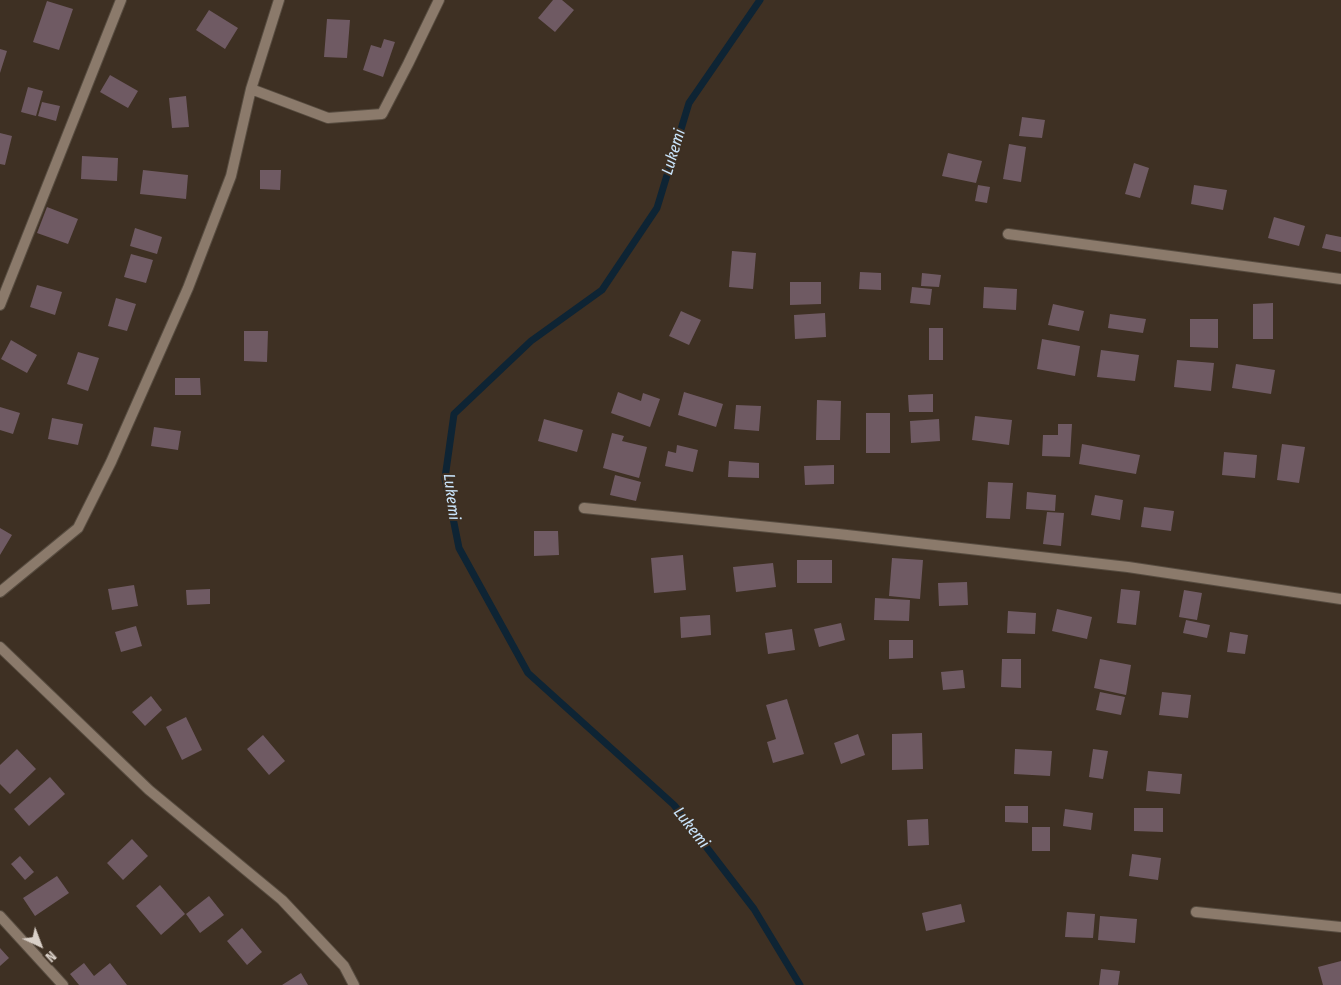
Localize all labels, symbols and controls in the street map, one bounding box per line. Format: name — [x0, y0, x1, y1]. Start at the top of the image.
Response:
water label: Lukemi — [658, 127, 690, 177]
water label: Lukemi — [439, 473, 463, 521]
water label: Lukemi — [669, 804, 713, 852]
north arrow — [15, 920, 65, 970]
text: N — [42, 947, 59, 965]

